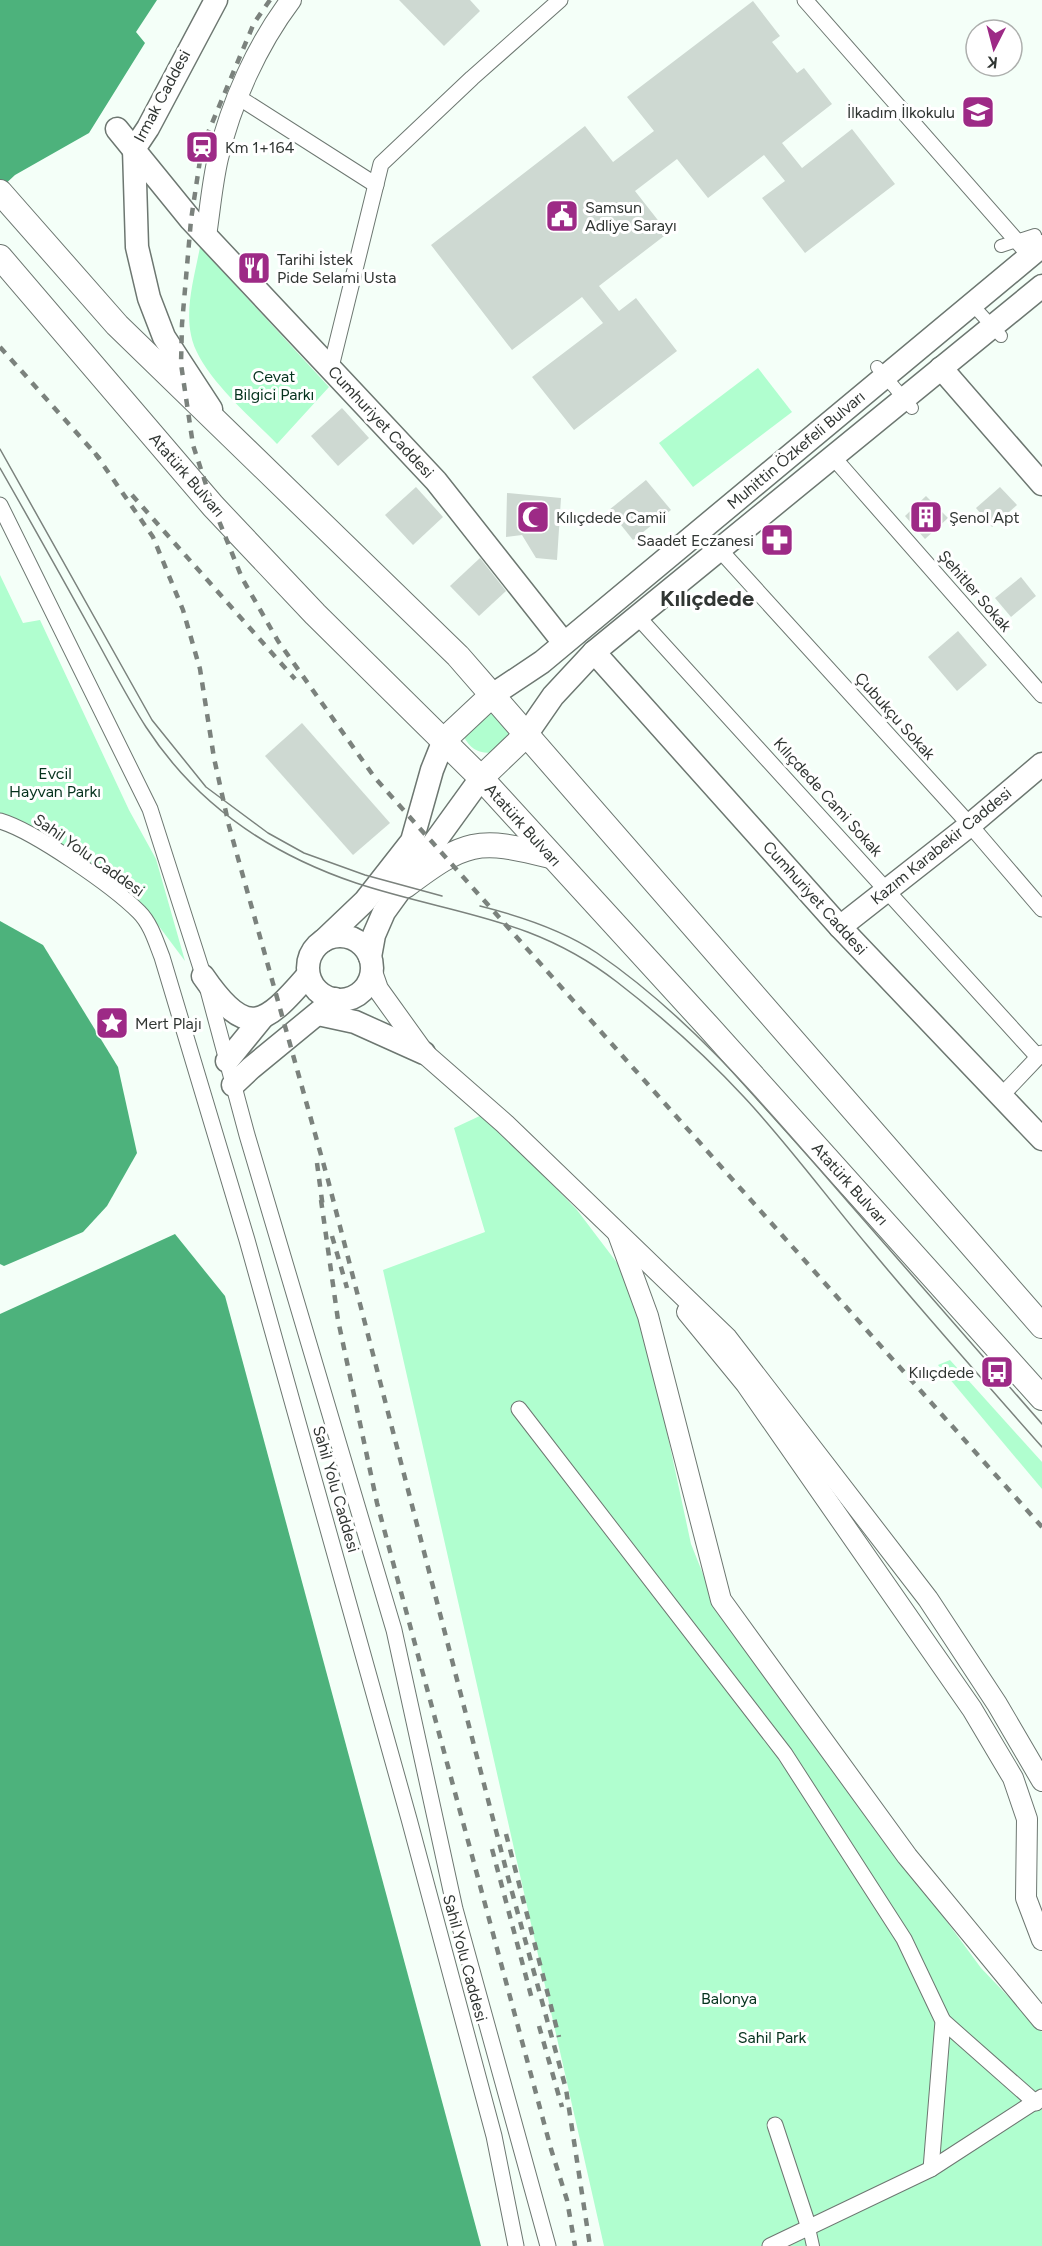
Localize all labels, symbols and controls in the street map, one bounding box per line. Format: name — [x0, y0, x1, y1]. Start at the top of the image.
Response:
north arrow — [964, 18, 1024, 78]
street label: Irmak Caddesi — [130, 47, 194, 145]
text: K — [986, 52, 999, 72]
school or university icon: İlkadım İlkokulu — [960, 94, 996, 130]
place label: İlkadım İlkokulu — [847, 103, 955, 122]
station icon: Km 1+164 — [184, 129, 220, 165]
place label: Km 1+164 — [225, 138, 295, 157]
public building icon: Samsun Adliye Sarayı — [544, 198, 580, 234]
place label: Samsun Adliye Sarayı — [585, 198, 677, 235]
restaurant icon: Tarihi İstek Pide Selami Usta — [236, 250, 272, 286]
place label: Tarihi İstek Pide Selami Usta — [277, 250, 397, 287]
street label: Cumhuriyet Caddesi — [324, 362, 438, 482]
park label: Cevat Bilgici Parkı — [234, 367, 314, 404]
street label: Muhittin Özkefeli Bulvarı — [723, 387, 869, 513]
street label: Atatürk Bulvarı — [145, 429, 229, 521]
mosque icon: Kılıçdede Camii — [515, 499, 551, 535]
building icon: Şenol Apt — [908, 499, 944, 535]
place label: Kılıçdede Camii — [556, 508, 666, 527]
place label: Şenol Apt — [949, 508, 1020, 527]
pharmacy icon: Saadet Eczanesi — [759, 522, 795, 558]
place label: Saadet Eczanesi — [637, 531, 754, 550]
street label: Şehitler Sokak — [935, 546, 1016, 636]
district label: Kılıçdede — [660, 585, 754, 612]
street label: Çubukçu Sokak — [851, 669, 939, 764]
street label: Kılıçdede Cami Sokak — [770, 734, 886, 860]
park label: Evcil Hayvan Parkı — [9, 764, 101, 801]
street label: Atatürk Bulvarı — [481, 780, 565, 870]
street label: Kazım Karabekir Caddesi — [867, 783, 1015, 909]
street label: Sahil Yolu Caddesi — [30, 810, 148, 900]
street label: Cumhuriyet Caddesi — [759, 837, 871, 959]
place icon: Mert Plajı — [94, 1005, 130, 1041]
place label: Mert Plajı — [135, 1014, 202, 1033]
street label: Atatürk Bulvarı — [808, 1139, 892, 1229]
bus stop icon: Kılıçdede — [979, 1354, 1015, 1390]
place label: Kılıçdede — [908, 1363, 974, 1382]
street label: Sahil Yolu Caddesi — [309, 1423, 363, 1555]
street label: Sahil Yolu Caddesi — [439, 1892, 491, 2024]
park label: Balonya — [701, 1989, 757, 2008]
park label: Sahil Park — [738, 2028, 807, 2047]

